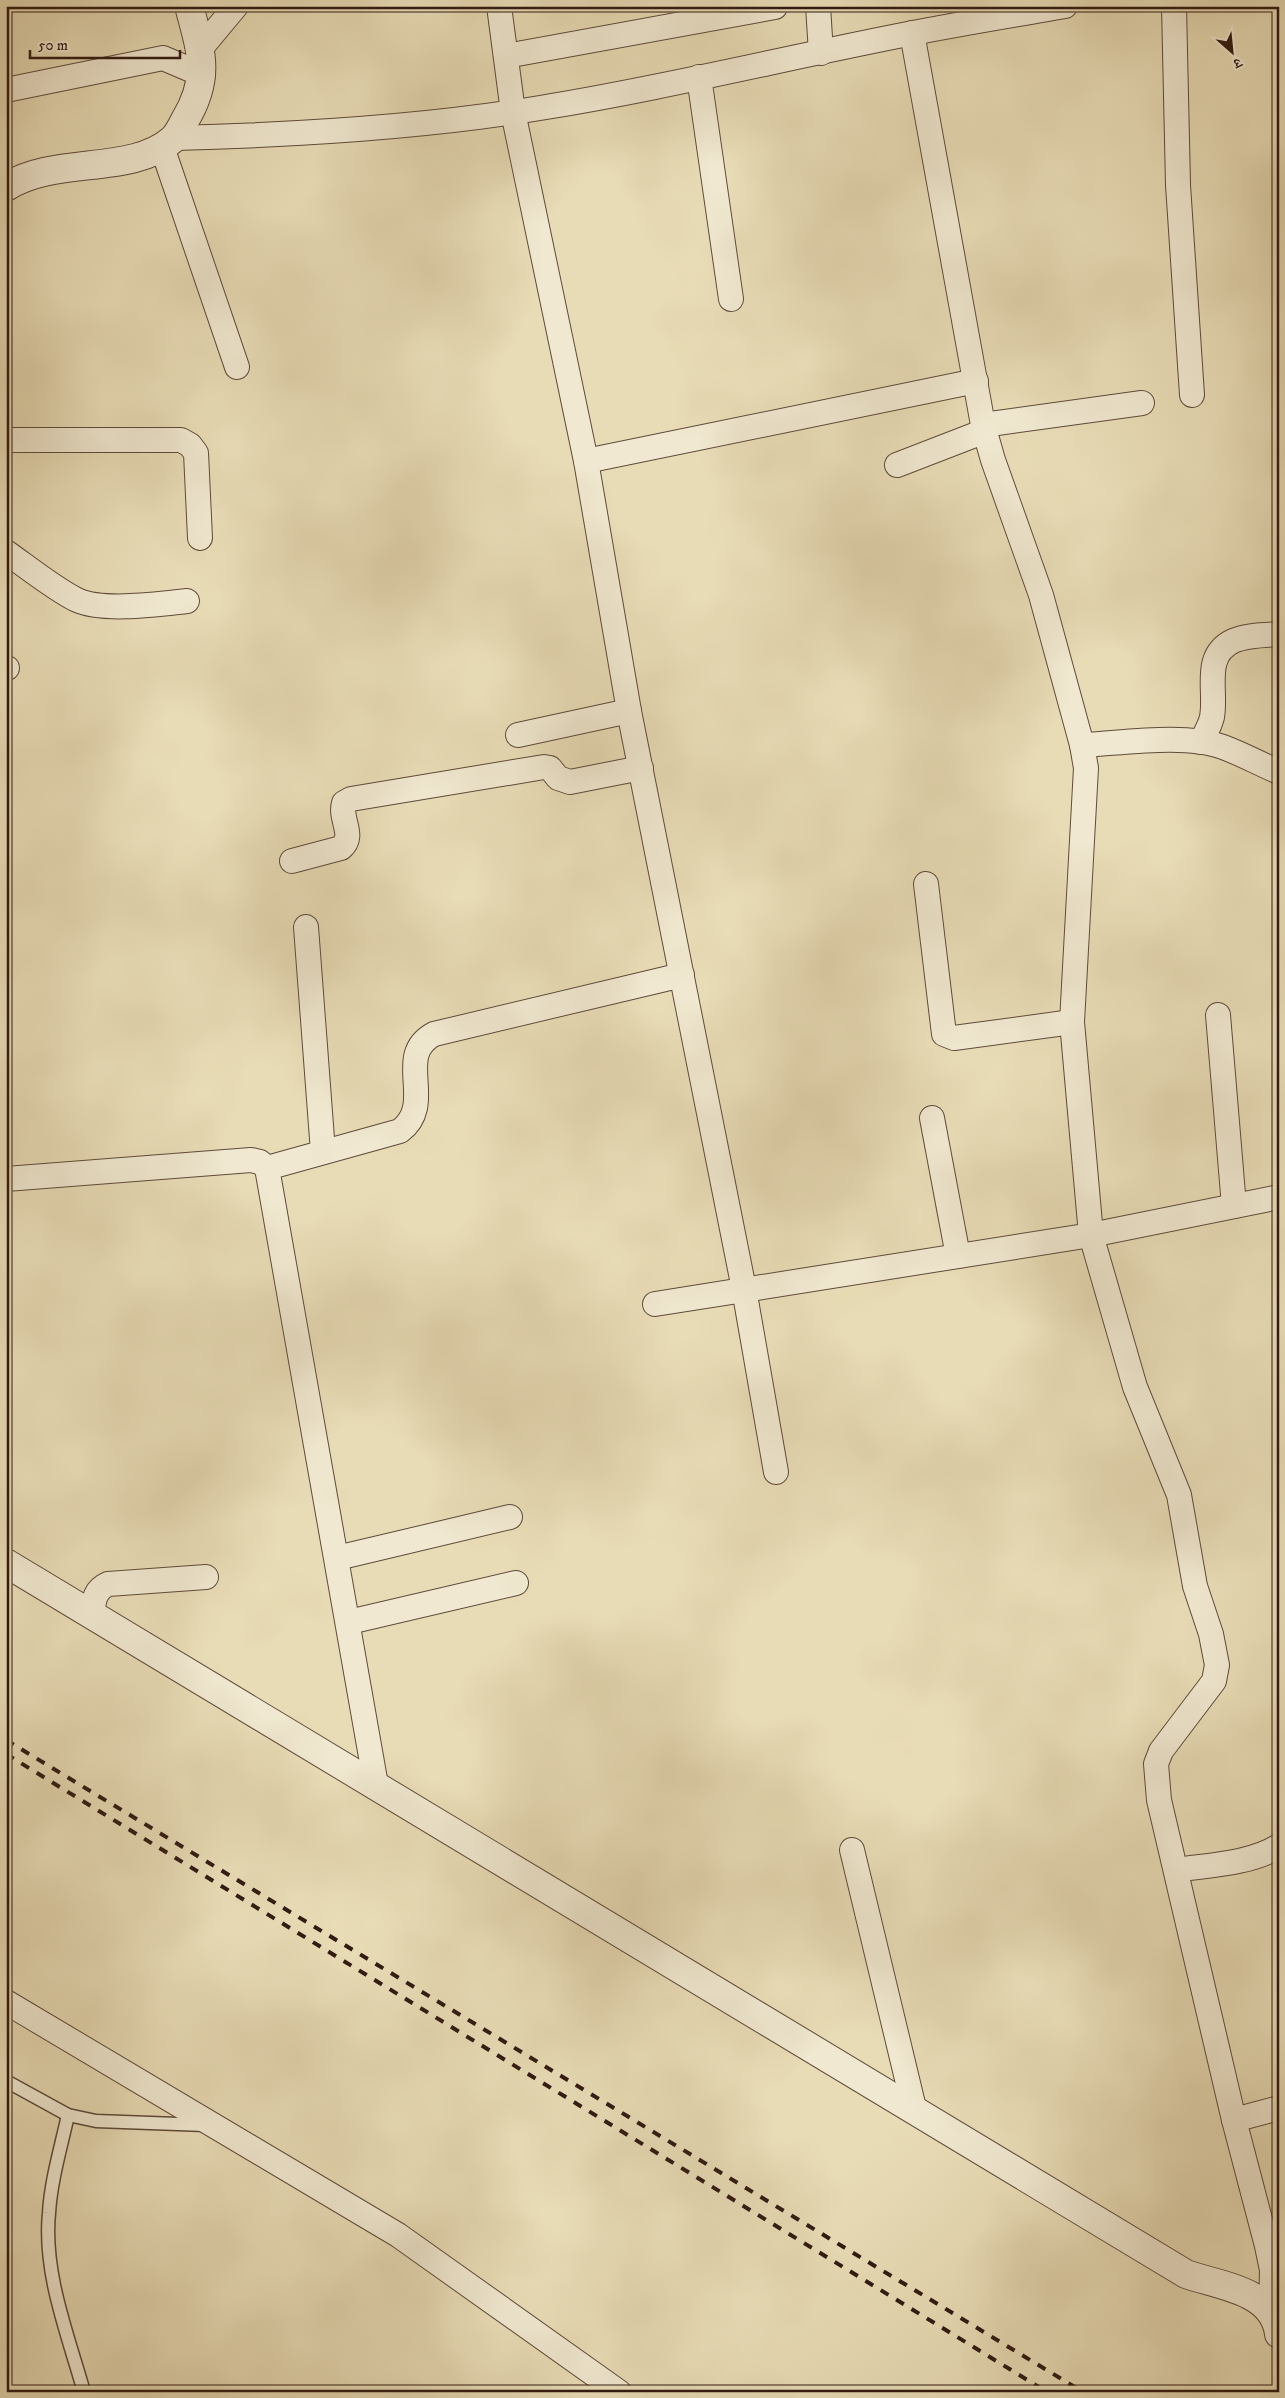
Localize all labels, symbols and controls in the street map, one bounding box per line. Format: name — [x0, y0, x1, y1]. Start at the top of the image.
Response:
scale bar — [30, 28, 180, 60]
north arrow — [1208, 28, 1258, 78]
text: 50 m — [38, 36, 68, 55]
text: उ — [1229, 53, 1246, 73]

